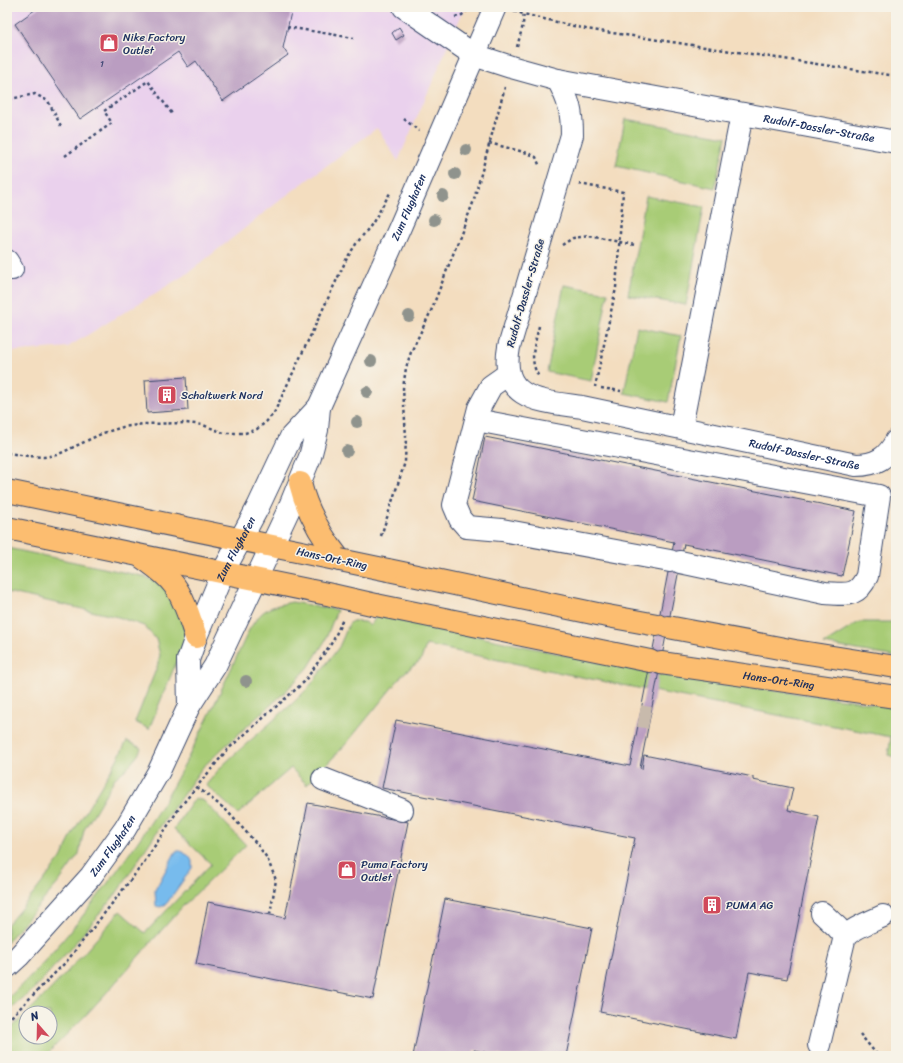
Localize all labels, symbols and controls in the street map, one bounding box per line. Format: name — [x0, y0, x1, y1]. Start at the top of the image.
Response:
place label: Nike Factory Outlet — [123, 28, 186, 60]
shop icon: Nike Factory Outlet — [98, 32, 120, 54]
house number: 1 — [100, 56, 104, 72]
street label: Rudolf-Dassler-Straße — [762, 109, 877, 148]
street label: Zum Flughafen — [386, 171, 432, 244]
street label: Rudolf-Dassler-Straße — [501, 236, 550, 350]
building icon: Schaltwerk Nord — [156, 384, 178, 406]
place label: Schaltwerk Nord — [181, 386, 264, 405]
street label: Rudolf-Dassler-Straße — [747, 434, 860, 475]
street label: Zum Flughafen — [211, 513, 261, 585]
street label: Hans-Ort-Ring — [295, 542, 370, 575]
street label: Hans-Ort-Ring — [742, 666, 816, 695]
street label: Zum Flughafen — [84, 812, 141, 881]
place label: Puma Factory Outlet — [361, 855, 428, 887]
shop icon: Puma Factory Outlet — [336, 859, 358, 881]
building icon: PUMA AG — [701, 894, 723, 916]
place label: PUMA AG — [726, 896, 774, 915]
north arrow — [18, 1005, 58, 1045]
text: N — [27, 1006, 42, 1027]

